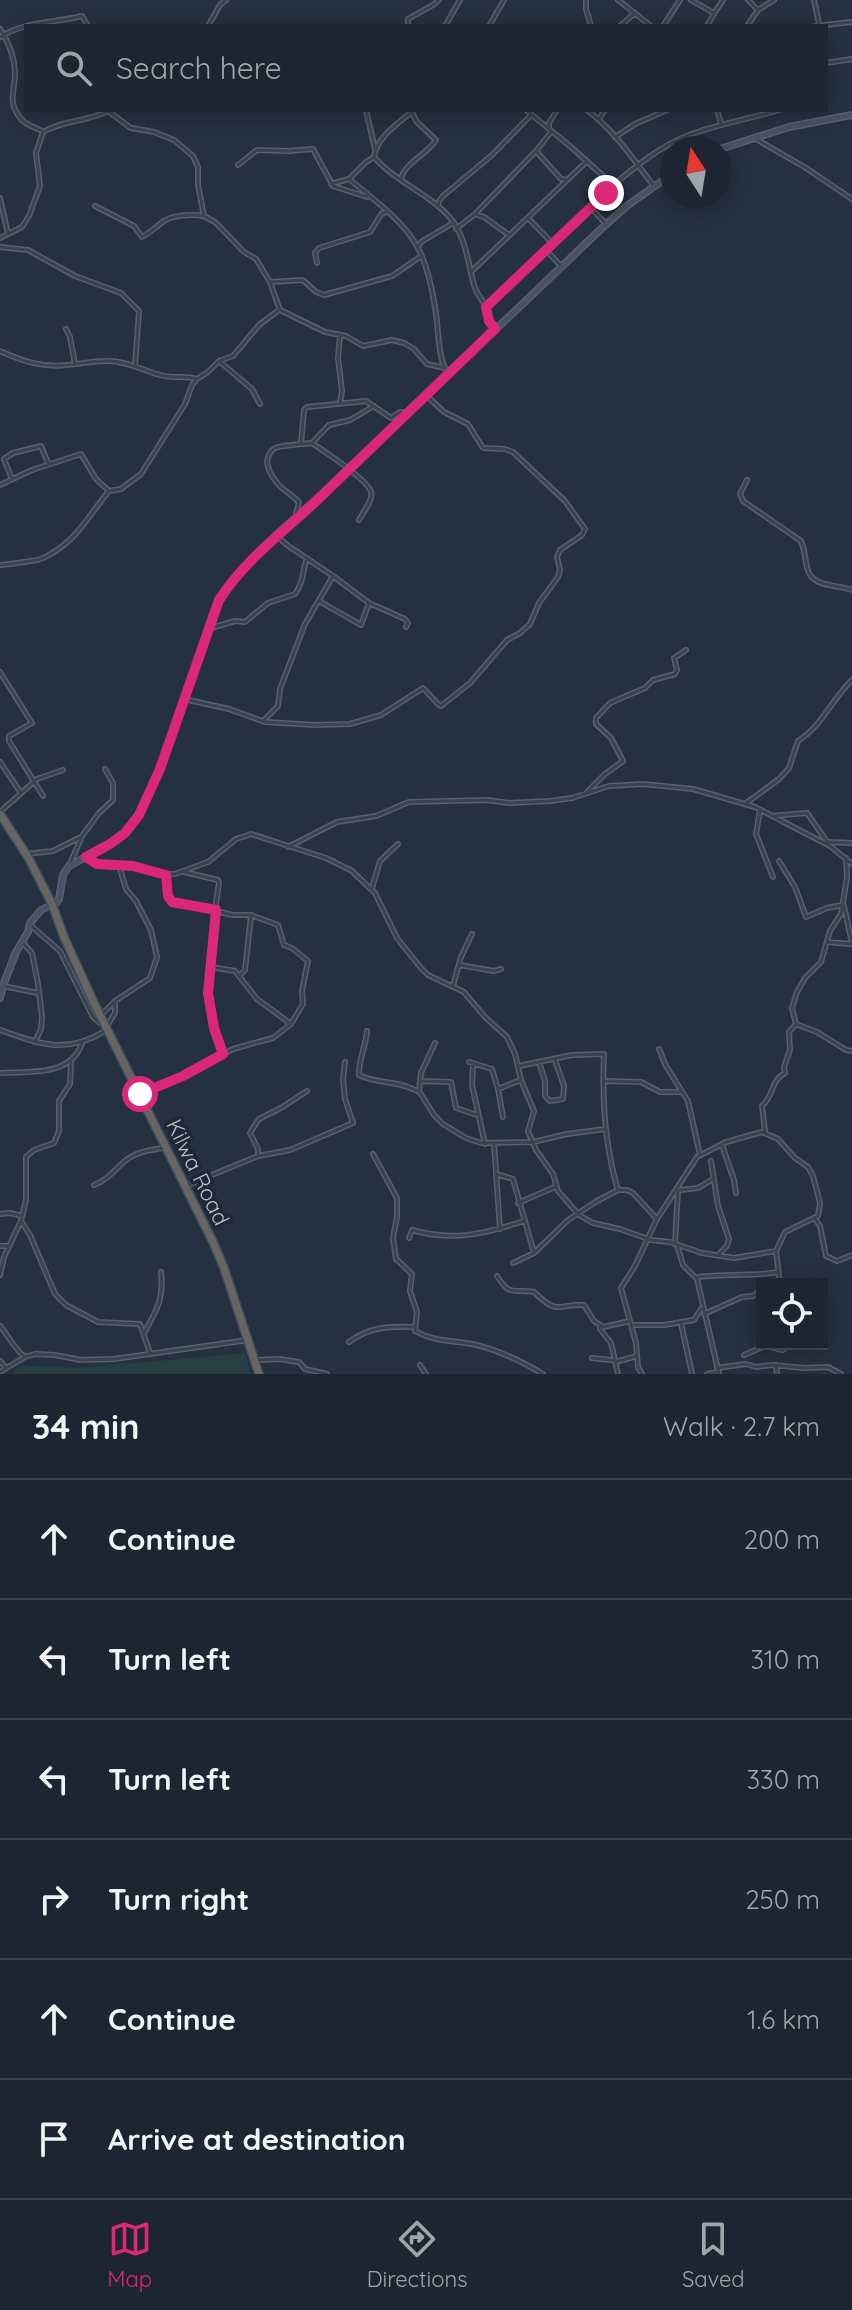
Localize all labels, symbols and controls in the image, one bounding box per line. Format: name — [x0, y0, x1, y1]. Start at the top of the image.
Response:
search box — [24, 24, 828, 112]
icon: search — [52, 46, 96, 90]
text: Search here — [116, 49, 282, 87]
north arrow — [660, 136, 732, 208]
route end — [588, 175, 624, 211]
route start — [122, 1076, 158, 1112]
street label: Kilwa Road — [160, 1114, 236, 1230]
map controls — [756, 1278, 828, 1350]
button: locate — [756, 1278, 828, 1350]
text: 34 min — [32, 1405, 139, 1448]
text: Walk · 2.7 km — [663, 1410, 820, 1443]
icon: ahead — [32, 1517, 76, 1561]
text: Continue — [108, 1520, 236, 1558]
text: 200 m — [744, 1523, 820, 1556]
icon: left — [32, 1637, 76, 1681]
text: Turn left — [108, 1640, 231, 1678]
text: 310 m — [750, 1643, 820, 1676]
icon: left — [32, 1757, 76, 1801]
text: Turn left — [108, 1760, 231, 1798]
text: 330 m — [746, 1763, 820, 1796]
icon: right — [32, 1877, 76, 1921]
text: Turn right — [108, 1880, 249, 1918]
text: 250 m — [745, 1883, 820, 1916]
icon: ahead — [32, 1997, 76, 2041]
text: Continue — [108, 2000, 236, 2038]
text: 1.6 km — [747, 2003, 820, 2036]
icon: arrive — [32, 2117, 76, 2161]
text: Arrive at destination — [108, 2120, 406, 2158]
tab: Map — [107, 2217, 152, 2293]
tab: Directions — [367, 2217, 467, 2293]
tab: Saved — [682, 2217, 745, 2293]

